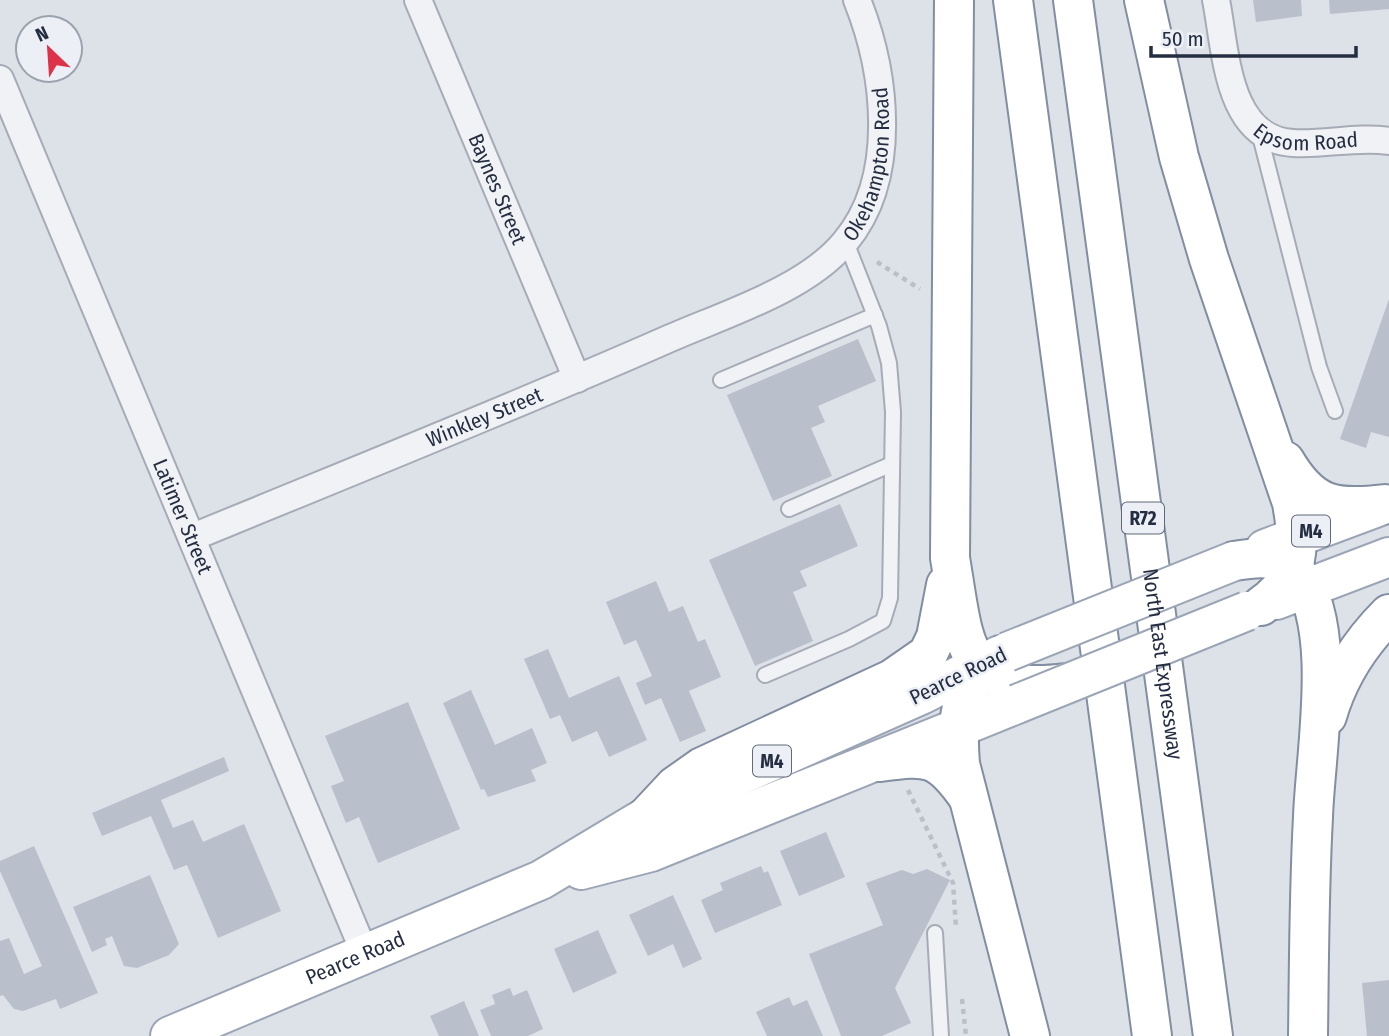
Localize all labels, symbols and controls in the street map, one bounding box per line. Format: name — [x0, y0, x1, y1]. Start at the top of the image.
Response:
north arrow — [14, 14, 84, 84]
scale bar — [1151, 14, 1356, 58]
text: N — [32, 21, 52, 47]
text: 50 m — [1162, 26, 1204, 52]
street label: Okehampton Road — [837, 86, 895, 247]
street label: Epsom Road — [1248, 118, 1359, 156]
street label: Baynes Street — [463, 130, 532, 249]
street label: Winkley Street — [422, 382, 547, 453]
street label: Latimer Street — [147, 455, 218, 578]
road number: R72 — [1122, 503, 1164, 534]
road number: M4 — [1292, 516, 1330, 546]
street label: North East Expressway — [1137, 567, 1189, 762]
street label: Pearce Road — [905, 641, 1011, 711]
road number: M4 — [753, 746, 791, 776]
street label: Pearce Road — [302, 926, 409, 990]

